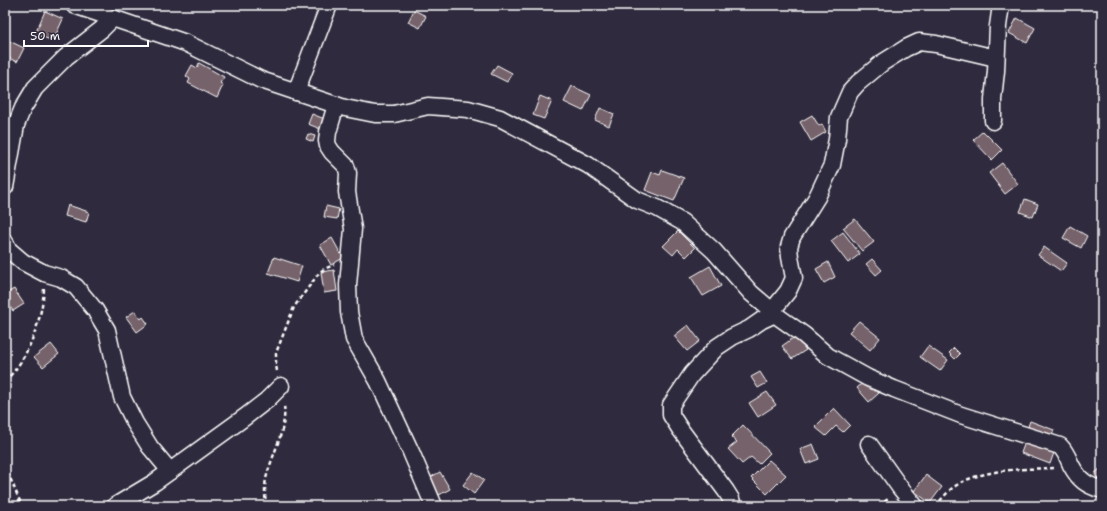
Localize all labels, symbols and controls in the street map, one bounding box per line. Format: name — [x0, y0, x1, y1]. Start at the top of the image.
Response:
scale bar — [24, 22, 148, 48]
text: 50 m — [30, 28, 60, 44]

